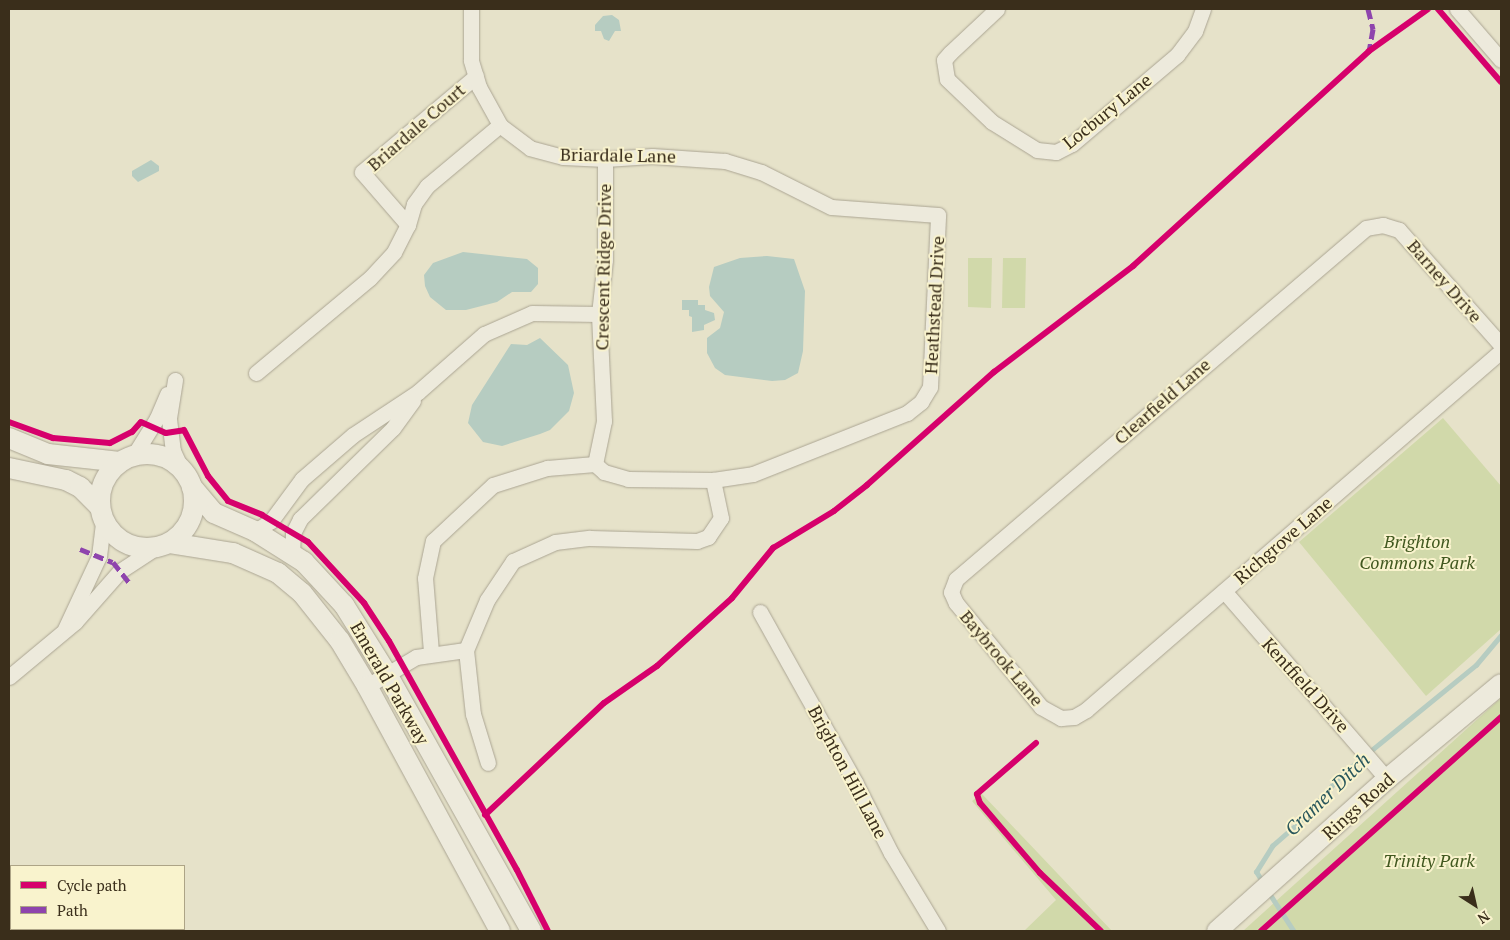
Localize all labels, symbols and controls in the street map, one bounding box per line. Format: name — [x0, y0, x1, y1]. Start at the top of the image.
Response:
street label: Locbury Lane — [1058, 69, 1156, 153]
street label: Briardale Court — [363, 79, 469, 175]
street label: Briardale Lane — [560, 143, 676, 167]
street label: Crescent Ridge Drive — [591, 183, 615, 351]
street label: Heathstead Drive — [920, 235, 948, 375]
street label: Barney Drive — [1403, 235, 1487, 327]
street label: Clearfield Lane — [1109, 353, 1215, 449]
street label: Richgrove Lane — [1230, 492, 1336, 588]
park label: Brighton Commons Park — [1359, 531, 1475, 574]
street label: Baybrook Lane — [956, 606, 1048, 710]
street label: Emerald Parkway — [346, 618, 434, 748]
street label: Kentfield Drive — [1258, 633, 1354, 737]
street label: Brighton Hill Lane — [804, 702, 892, 842]
water label: Cramer Ditch — [1280, 748, 1374, 840]
street label: Rings Road — [1318, 768, 1398, 844]
park label: Trinity Park — [1383, 849, 1475, 871]
legend — [10, 865, 185, 930]
text: Cycle path — [57, 875, 127, 895]
north arrow — [1450, 880, 1500, 930]
text: Path — [57, 900, 88, 920]
text: N — [1474, 907, 1494, 929]

